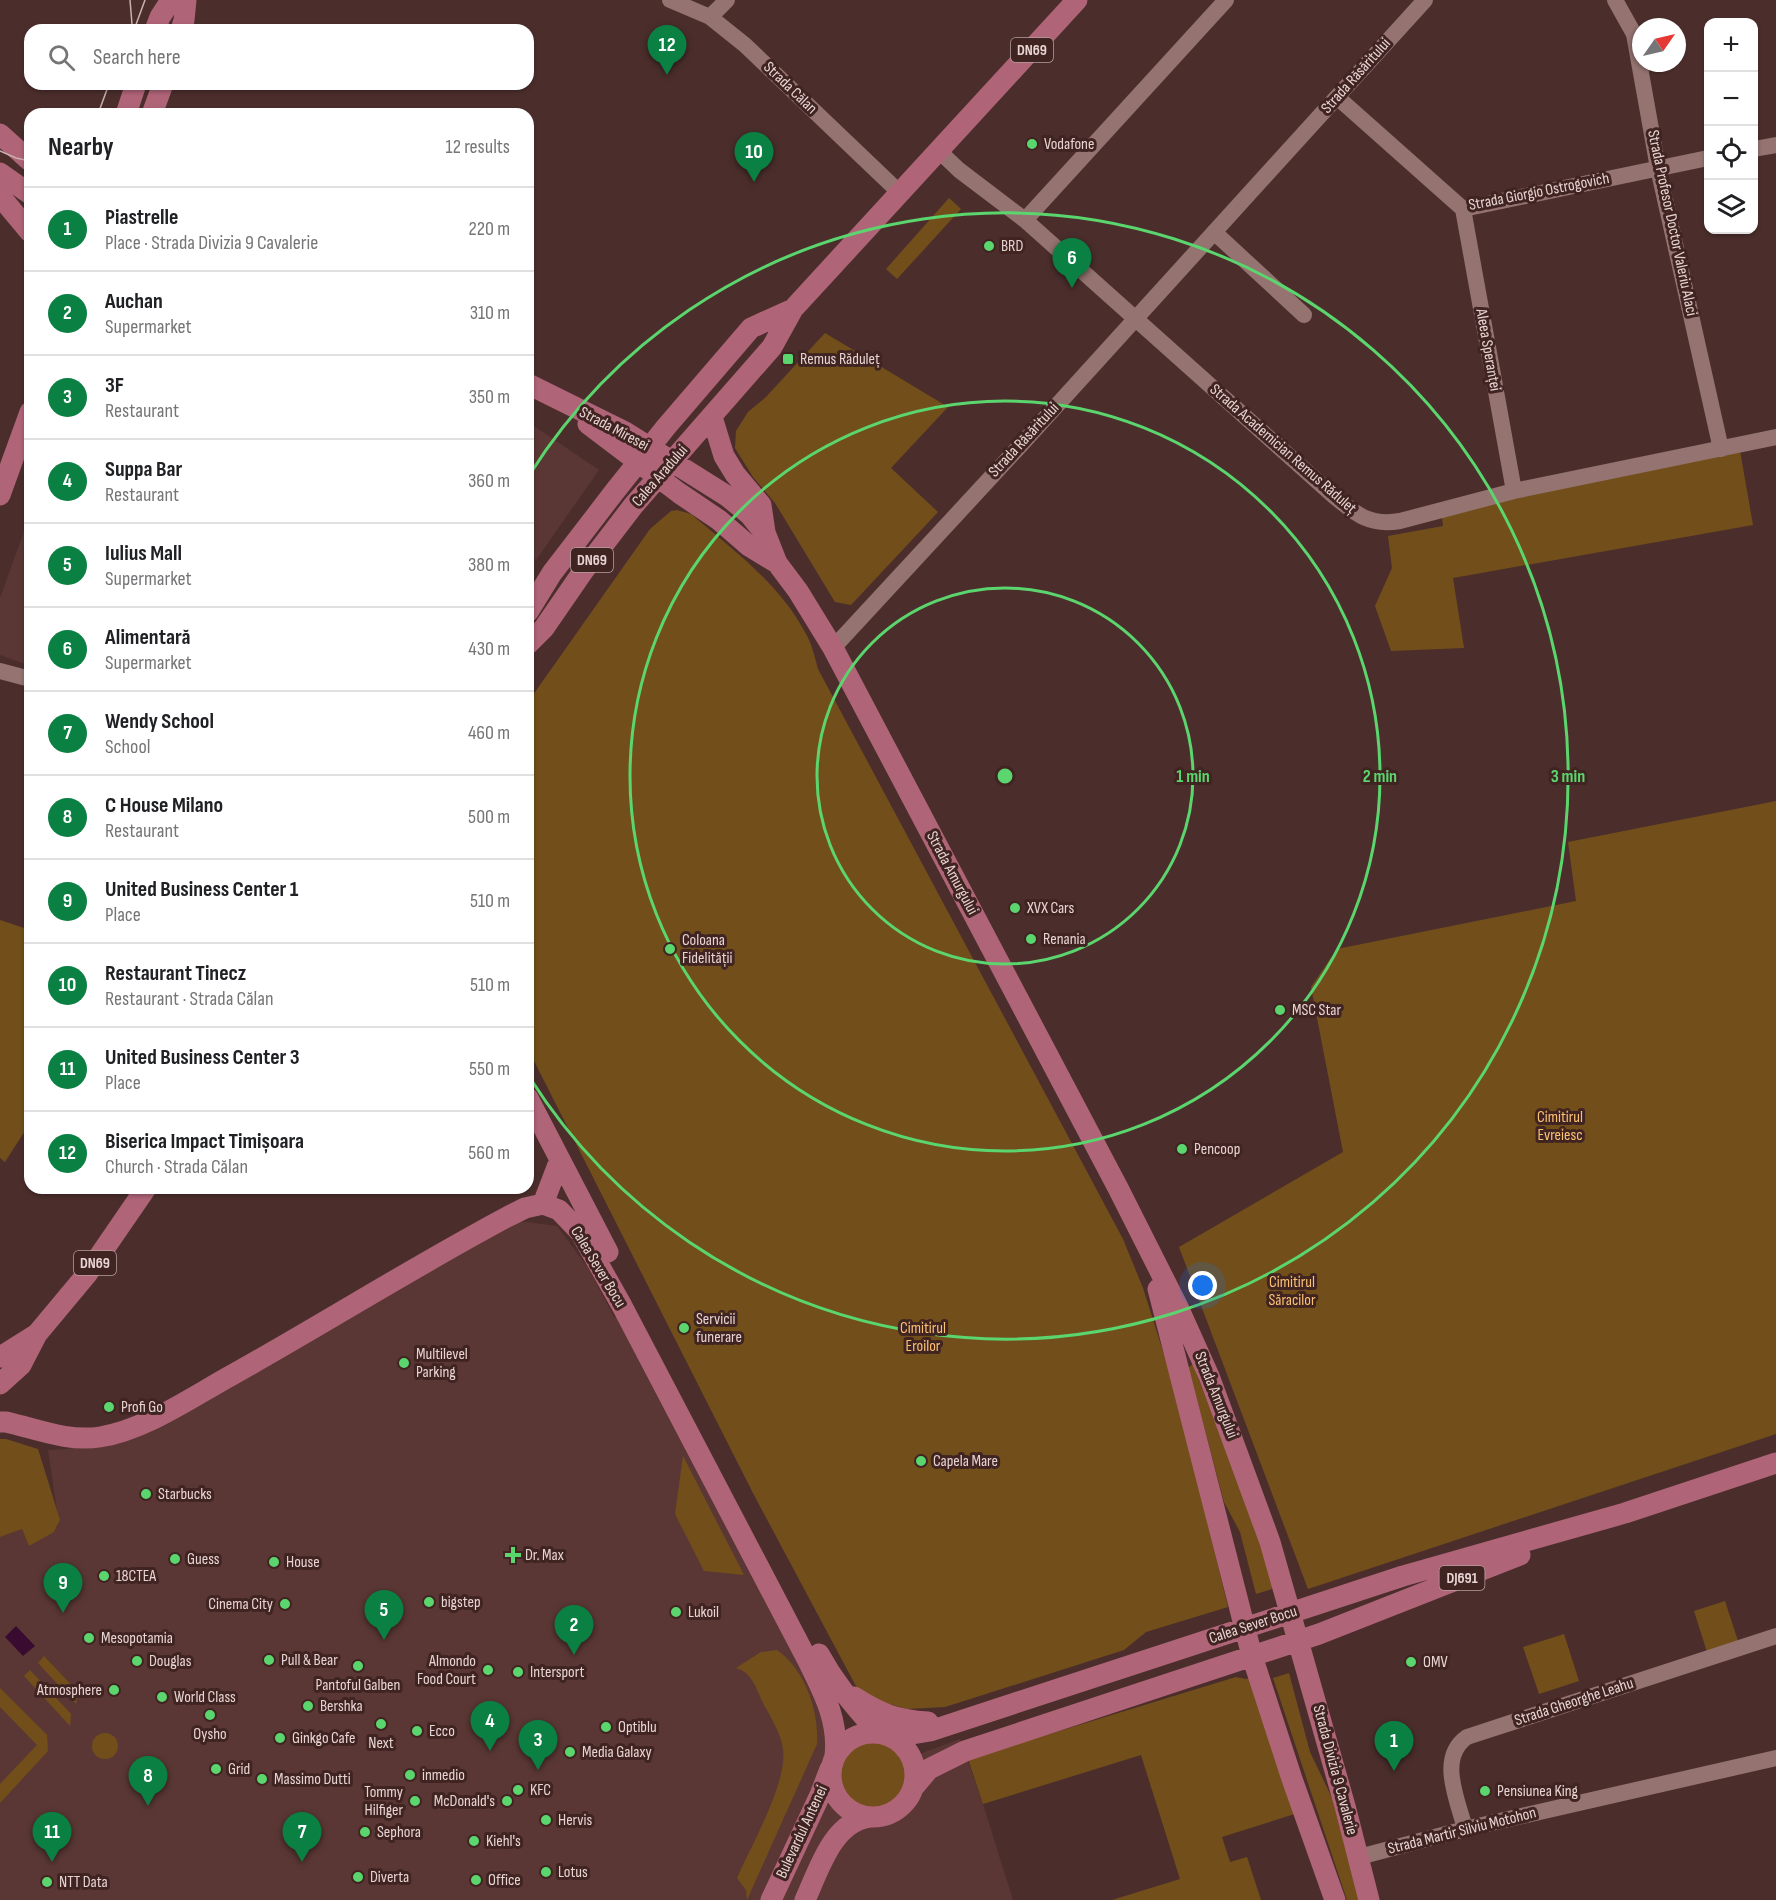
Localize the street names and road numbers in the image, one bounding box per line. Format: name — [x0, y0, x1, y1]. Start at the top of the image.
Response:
street label: Strada Răsăritului — [1317, 34, 1395, 117]
road number: DN69 — [1011, 38, 1053, 62]
street label: Strada Călan — [759, 58, 821, 118]
street label: Strada Profesor Doctor Valeriu Alaci — [1643, 128, 1701, 318]
street label: Strada Giorgio Ostrogovich — [1467, 169, 1611, 215]
street label: Aleea Speranței — [1471, 306, 1505, 393]
street label: Strada Academician Remus Răduleț — [1206, 380, 1360, 518]
street label: Strada Răsăritului — [985, 399, 1063, 481]
street label: Strada Miresei — [576, 403, 652, 455]
street label: Calea Aradului — [628, 441, 692, 511]
road number: DN69 — [571, 548, 613, 572]
street label: Strada Amurgului — [922, 828, 982, 918]
street label: Calea Sever Bocu — [566, 1223, 630, 1311]
road number: DN69 — [74, 1251, 116, 1275]
street label: Strada Amurgului — [1190, 1349, 1242, 1441]
road number: DJ691 — [1440, 1566, 1484, 1590]
street label: Calea Sever Bocu — [1207, 1602, 1299, 1648]
street label: Strada Gheorghe Leahu — [1512, 1674, 1636, 1730]
street label: Strada Divizia 9 Cavalerie — [1309, 1703, 1361, 1837]
street label: Bulevardul Antenei — [772, 1783, 832, 1881]
street label: Strada Martir Silviu Motohon — [1386, 1803, 1538, 1859]

